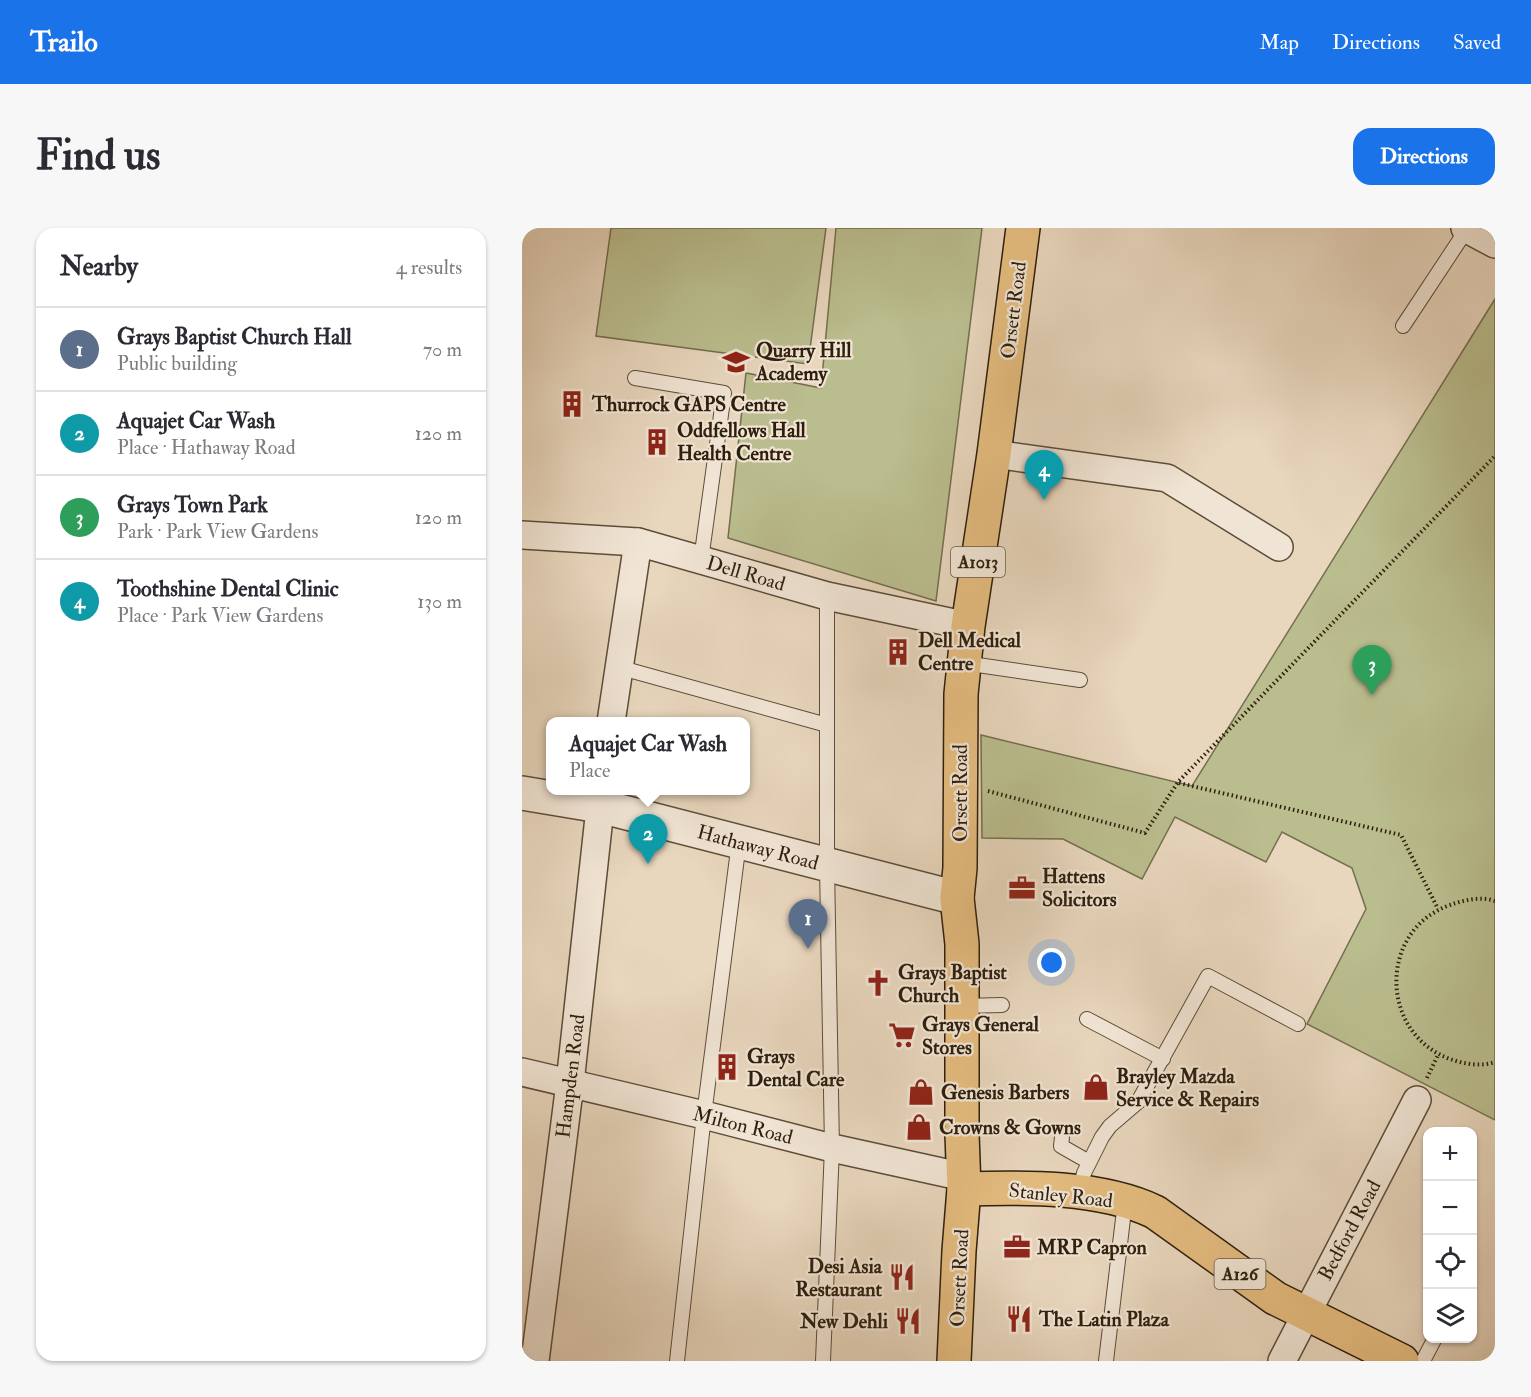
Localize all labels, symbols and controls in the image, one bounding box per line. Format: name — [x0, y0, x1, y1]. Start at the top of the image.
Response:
text: Trailo — [30, 25, 98, 60]
text: Map — [1259, 29, 1299, 56]
text: Directions — [1332, 29, 1420, 56]
text: Saved — [1453, 29, 1501, 56]
button: Directions — [1353, 128, 1495, 185]
text: Find us — [36, 130, 160, 182]
text: Nearby — [60, 251, 138, 283]
text: 4 results — [396, 255, 462, 280]
street label: Orsett Road — [995, 260, 1032, 360]
text: Grays Baptist Church Hall — [117, 323, 352, 351]
text: 1 — [76, 337, 83, 362]
text: 70 m — [423, 337, 462, 362]
place label: Quarry Hill Academy — [755, 338, 852, 387]
school or university icon: Quarry Hill Academy — [721, 347, 751, 377]
text: Public building — [117, 351, 237, 376]
building icon: Thurrock GAPS Centre — [557, 389, 587, 419]
place label: Thurrock GAPS Centre — [591, 392, 786, 417]
text: Aquajet Car Wash — [117, 407, 275, 435]
place label: Oddfellows Hall Health Centre — [677, 418, 807, 466]
text: 2 — [74, 421, 85, 446]
text: 120 m — [415, 421, 462, 446]
building icon: Oddfellows Hall Health Centre — [642, 427, 672, 457]
text: Place · Hathaway Road — [117, 435, 296, 460]
pin: 4 — [1024, 450, 1064, 500]
text: Grays Town Park — [117, 491, 268, 519]
text: 3 — [76, 505, 83, 530]
text: 120 m — [415, 505, 462, 530]
text: Park · Park View Gardens — [117, 519, 318, 544]
road number: A1013 — [951, 547, 1005, 577]
street label: Dell Road — [704, 550, 788, 597]
text: Toothshine Dental Clinic — [117, 575, 339, 603]
text: 4 — [74, 589, 85, 614]
text: 130 m — [417, 589, 462, 614]
text: Place · Park View Gardens — [117, 603, 323, 628]
place label: Dell Medical Centre — [918, 628, 1022, 676]
building icon: Dell Medical Centre — [883, 637, 913, 667]
pin: 3 — [1352, 646, 1392, 695]
popup — [546, 717, 750, 795]
text: Aquajet Car Wash — [569, 730, 727, 758]
street label: Orsett Road — [948, 744, 973, 842]
text: Place — [569, 758, 610, 783]
pin: 2 — [628, 814, 668, 864]
street label: Hathaway Road — [694, 819, 821, 876]
place label: Hattens Solicitors — [1042, 864, 1117, 912]
office icon: Hattens Solicitors — [1007, 873, 1037, 903]
pin: 1 — [788, 900, 828, 949]
your location — [1037, 948, 1066, 977]
place label: Grays Baptist Church — [898, 960, 1007, 1008]
church icon: Grays Baptist Church — [863, 968, 893, 998]
street label: Hampden Road — [550, 1012, 592, 1140]
place label: Grays General Stores — [922, 1012, 1040, 1060]
supermarket icon: Grays General Stores — [887, 1020, 917, 1050]
place label: Grays Dental Care — [747, 1044, 845, 1092]
building icon: Grays Dental Care — [712, 1052, 742, 1082]
place label: Brayley Mazda Service & Repairs — [1116, 1064, 1259, 1113]
shop icon: Brayley Mazda Service & Repairs — [1081, 1072, 1111, 1102]
shop icon: Genesis Barbers — [906, 1077, 936, 1107]
place label: Genesis Barbers — [941, 1080, 1069, 1105]
street label: Milton Road — [690, 1101, 796, 1150]
shop icon: Crowns & Gowns — [904, 1112, 934, 1142]
place label: Crowns & Gowns — [939, 1115, 1081, 1140]
map controls — [1423, 1127, 1477, 1343]
button: + — [1423, 1127, 1477, 1181]
street label: Bedford Road — [1312, 1175, 1386, 1285]
street label: Stanley Road — [1008, 1178, 1114, 1213]
button: − — [1423, 1181, 1477, 1235]
street label: Orsett Road — [944, 1228, 975, 1328]
office icon: MRP Capron — [1002, 1232, 1032, 1262]
place label: MRP Capron — [1036, 1235, 1147, 1261]
button: locate — [1423, 1235, 1477, 1289]
place label: Desi Asia Restaurant — [795, 1254, 883, 1302]
road number: A126 — [1214, 1259, 1266, 1289]
restaurant icon: Desi Asia Restaurant — [887, 1262, 917, 1292]
button: layers — [1423, 1289, 1477, 1343]
restaurant icon: The Latin Plaza — [1004, 1304, 1034, 1334]
restaurant icon: New Dehli — [893, 1306, 923, 1336]
place label: The Latin Plaza — [1038, 1307, 1170, 1332]
place label: New Dehli — [799, 1309, 889, 1334]

